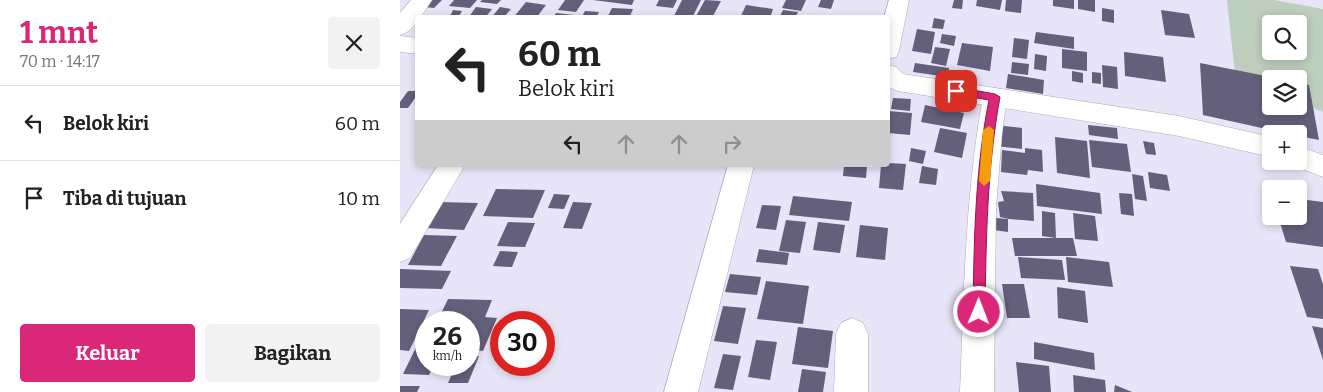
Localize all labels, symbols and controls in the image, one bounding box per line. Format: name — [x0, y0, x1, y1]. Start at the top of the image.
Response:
text: 1 mnt — [20, 15, 98, 51]
map controls — [1262, 15, 1307, 225]
button: search — [1262, 15, 1307, 60]
button: close — [328, 17, 380, 69]
text: 60 m — [518, 33, 601, 75]
icon: left — [435, 35, 500, 100]
text: 70 m · 14:17 — [20, 52, 100, 71]
pin — [935, 70, 977, 112]
button: layers — [1262, 70, 1307, 115]
text: Belok kiri — [518, 75, 614, 102]
icon: arrive — [942, 77, 970, 105]
icon: left — [20, 109, 48, 137]
text: Belok kiri — [63, 112, 149, 135]
text: 60 m — [335, 112, 380, 135]
button: + — [1262, 125, 1307, 170]
icon: left — [559, 130, 587, 158]
icon: ahead — [612, 130, 640, 158]
icon: ahead — [665, 130, 693, 158]
icon: right — [718, 130, 746, 158]
button: − — [1262, 180, 1307, 225]
icon: arrive — [20, 184, 48, 212]
text: Tiba di tujuan — [63, 187, 187, 210]
text: 10 m — [338, 187, 380, 210]
position arrow — [952, 285, 1004, 337]
speed limit sign: 30 — [490, 311, 555, 376]
text: 26 — [433, 322, 462, 352]
button: Keluar — [20, 324, 195, 382]
button: Bagikan — [205, 324, 380, 382]
text: km/h — [433, 349, 462, 363]

